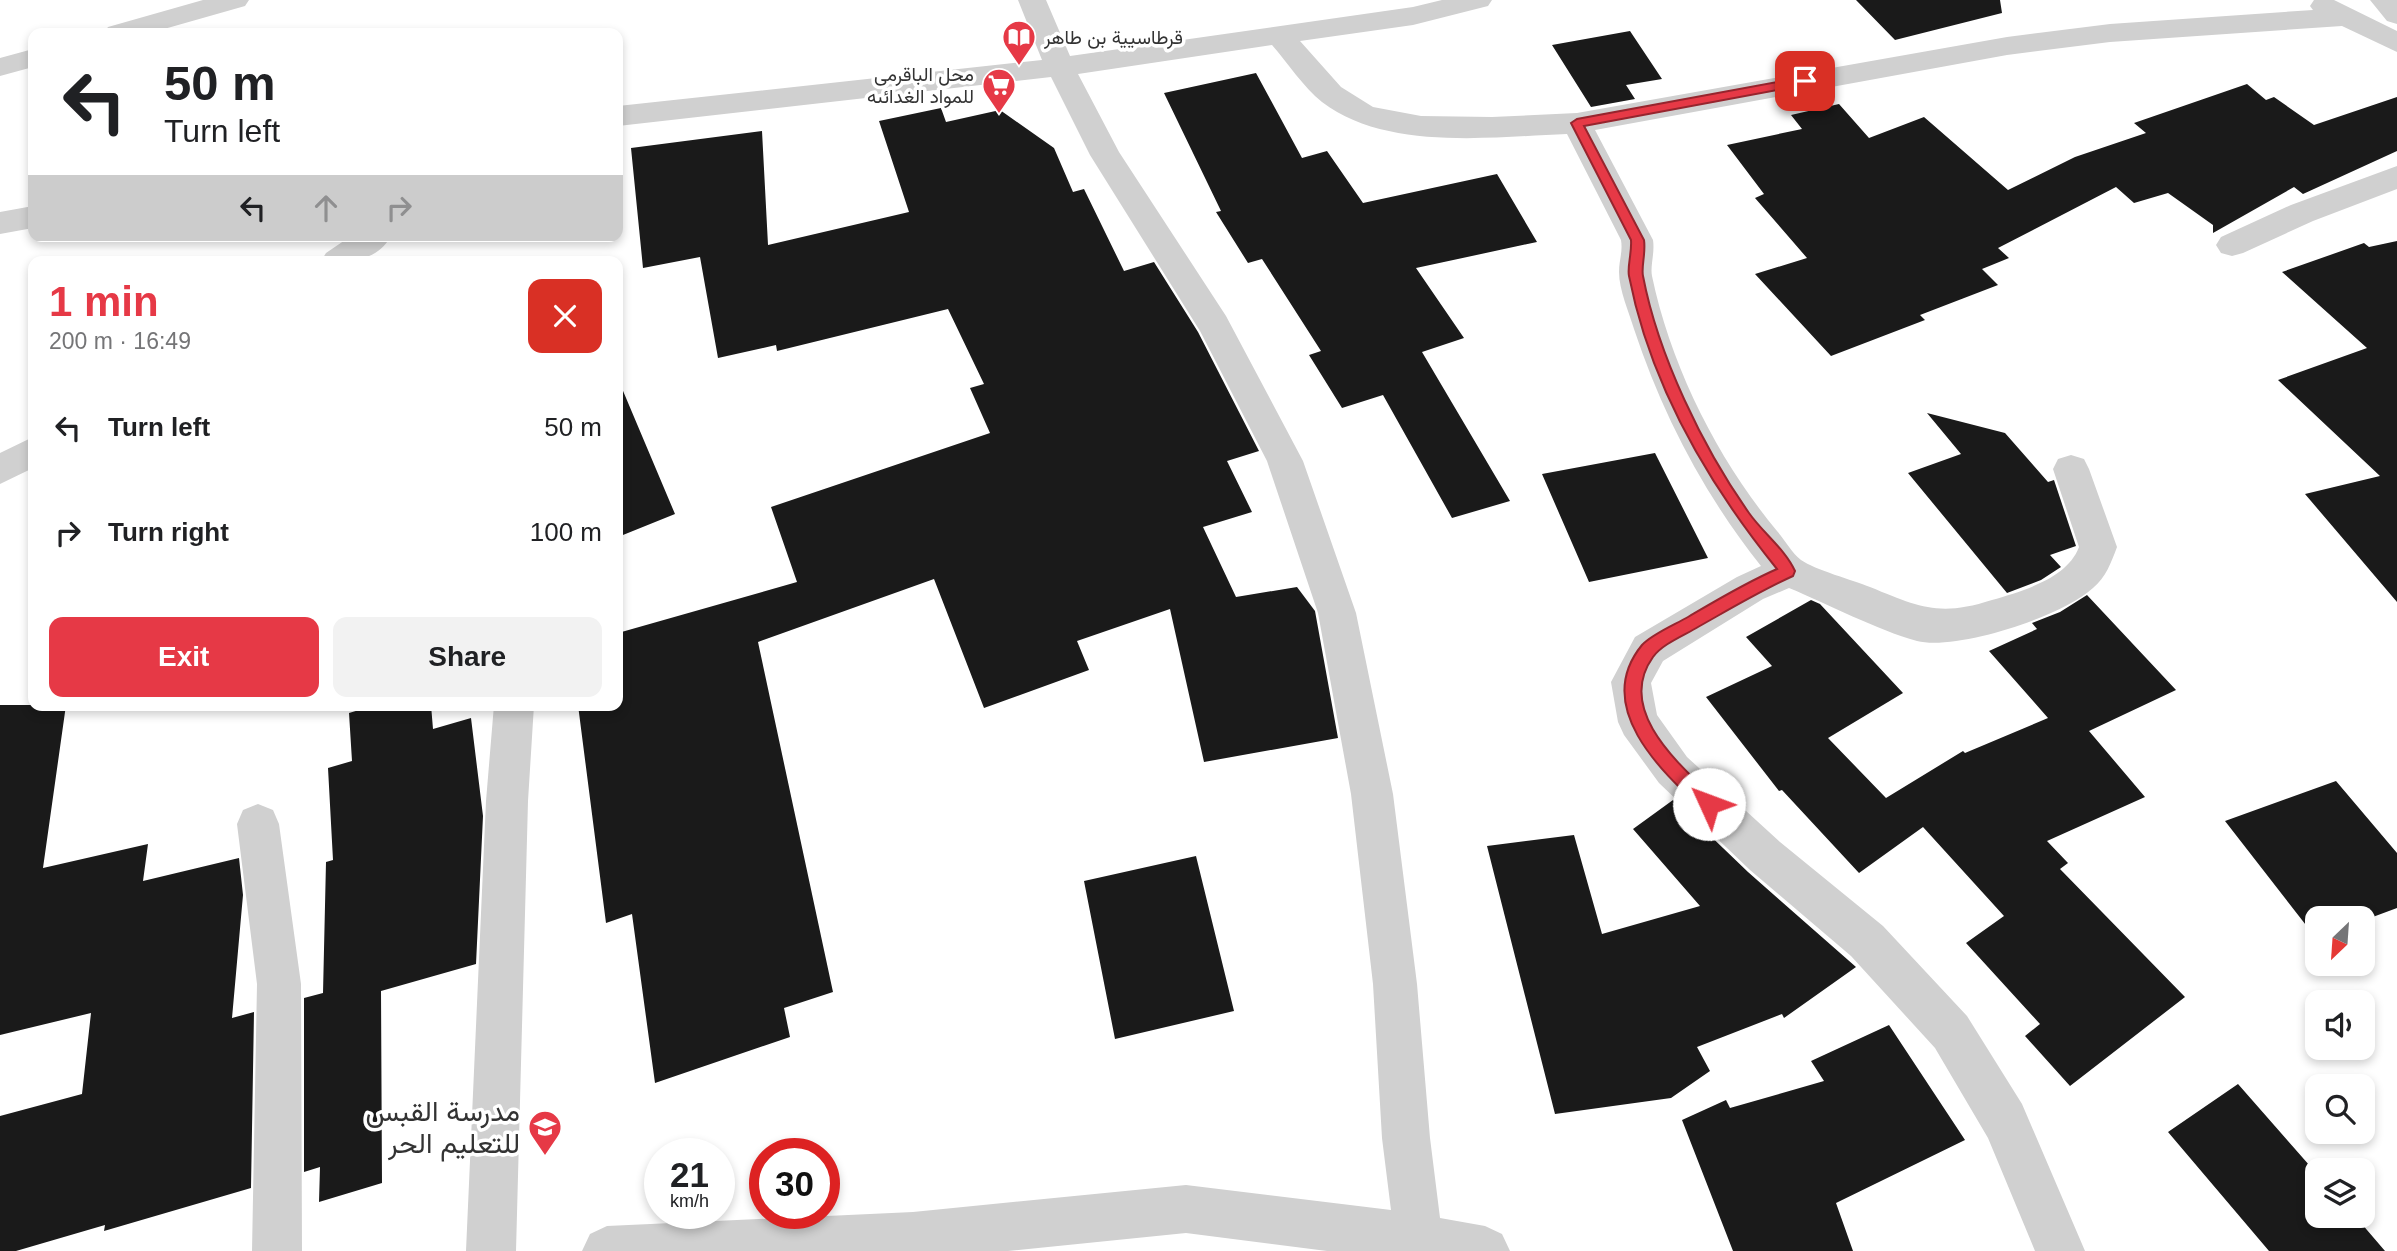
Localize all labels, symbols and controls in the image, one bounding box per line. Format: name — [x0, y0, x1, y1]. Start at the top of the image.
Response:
library icon: قرطاسيية بن طاهر — [1000, 18, 1038, 67]
place label: قرطاسيية بن طاهر — [1043, 27, 1183, 49]
pin — [1775, 51, 1835, 111]
icon: left — [49, 56, 140, 147]
text: 50 m — [164, 56, 276, 110]
icon: arrive — [1786, 62, 1824, 100]
place label: محل الباقرمى للمواد الغدائىه — [867, 64, 974, 108]
supermarket icon: محل الباقرمى للمواد الغدائىه — [980, 66, 1018, 115]
text: Turn left — [164, 113, 280, 149]
icon: left — [234, 189, 272, 227]
icon: ahead — [307, 189, 345, 227]
icon: right — [380, 189, 418, 227]
text: 1 min — [49, 278, 159, 325]
button: close — [528, 279, 602, 353]
text: 200 m · 16:49 — [49, 328, 191, 354]
icon: left — [49, 409, 87, 447]
text: Turn left — [108, 412, 210, 442]
text: 50 m — [544, 412, 602, 442]
icon: right — [49, 514, 87, 552]
text: Turn right — [108, 517, 229, 547]
text: 100 m — [530, 517, 602, 547]
button: Exit — [49, 617, 319, 697]
button: Share — [333, 617, 602, 697]
position arrow — [1672, 767, 1746, 841]
north arrow — [2305, 906, 2375, 976]
map controls — [2305, 906, 2375, 1228]
button: sound — [2305, 990, 2375, 1060]
button: search — [2305, 1074, 2375, 1144]
place label: مدرسة القبس للتعليم الحر — [366, 1096, 520, 1162]
school or university icon: مدرسة القبس للتعليم الحر — [526, 1108, 564, 1157]
speed limit sign: 30 — [749, 1138, 840, 1229]
text: 21 — [670, 1155, 709, 1194]
button: layers — [2305, 1158, 2375, 1228]
text: km/h — [670, 1191, 709, 1211]

